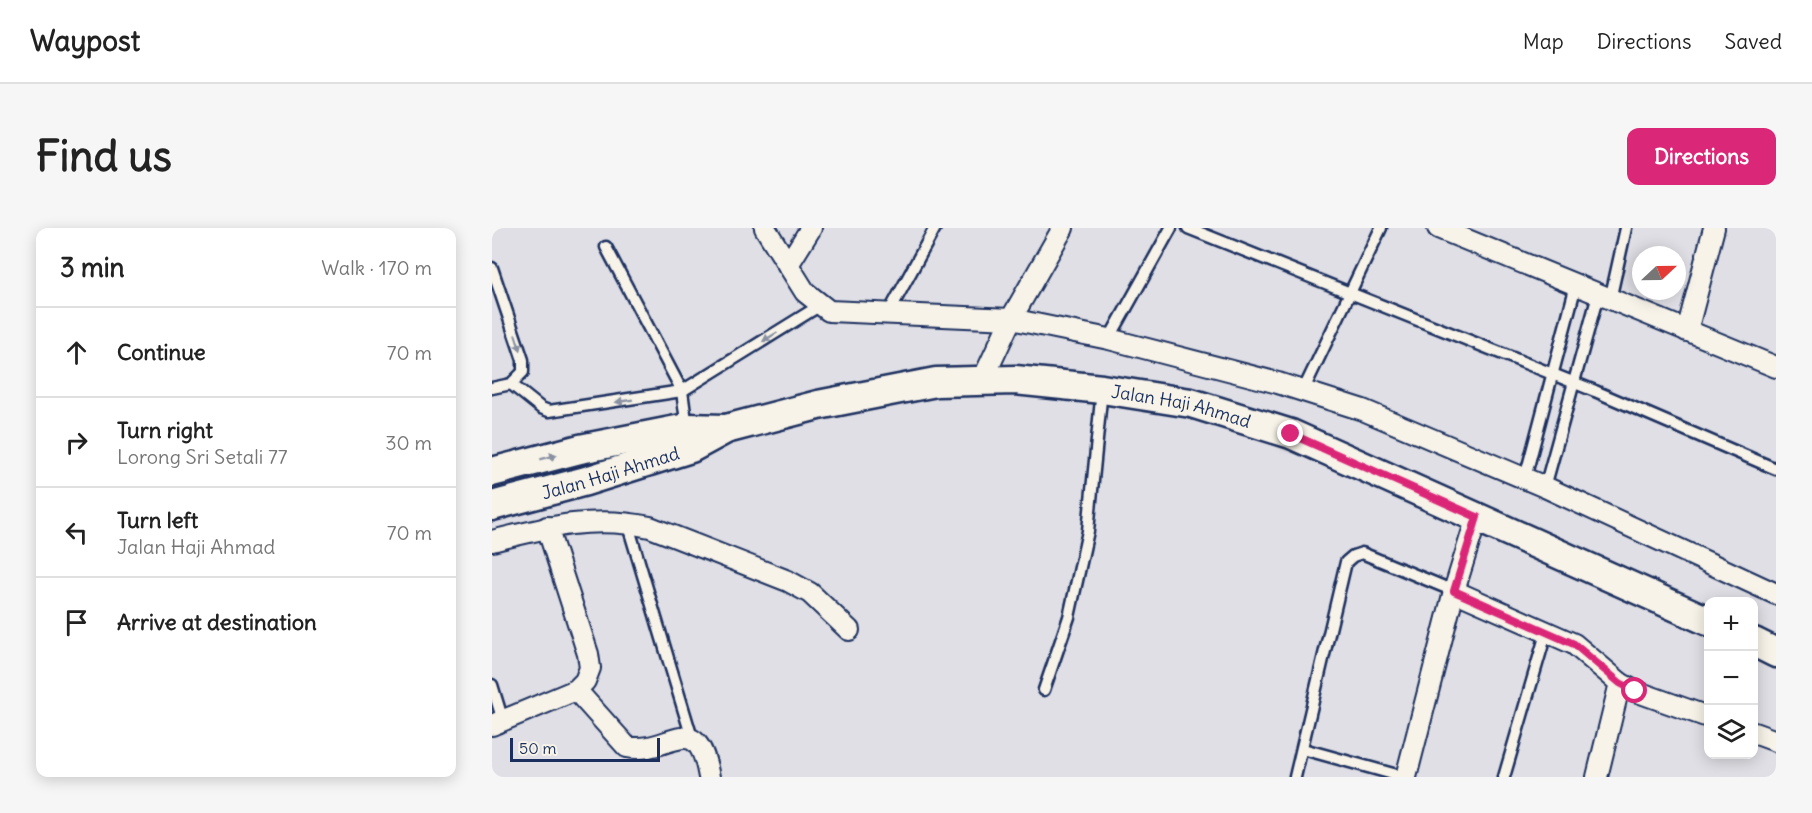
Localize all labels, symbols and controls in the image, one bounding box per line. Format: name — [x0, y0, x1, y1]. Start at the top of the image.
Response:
text: Waypost — [30, 23, 140, 59]
text: Map — [1523, 28, 1564, 55]
text: Directions — [1597, 28, 1691, 55]
text: Saved — [1724, 28, 1782, 55]
button: Directions — [1627, 128, 1776, 185]
text: Find us — [36, 130, 172, 182]
north arrow — [1632, 246, 1686, 300]
text: 3 min — [60, 251, 125, 284]
text: Walk · 170 m — [321, 255, 432, 280]
one-way arrow — [761, 331, 778, 342]
one-way arrow — [514, 334, 523, 352]
icon: ahead — [60, 336, 93, 369]
text: Continue — [117, 338, 206, 366]
text: 70 m — [387, 340, 432, 365]
street label: Jalan Haji Ahmad — [1110, 379, 1254, 433]
one-way arrow — [615, 397, 634, 406]
text: Turn right — [117, 416, 213, 444]
route end — [1277, 420, 1303, 446]
icon: right — [60, 426, 93, 459]
text: 30 m — [385, 430, 432, 455]
street label: Jalan Haji Ahmad — [539, 441, 682, 504]
text: Lorong Sri Setali 77 — [117, 444, 288, 469]
one-way arrow — [539, 452, 558, 462]
text: Turn left — [117, 506, 198, 534]
icon: left — [60, 516, 93, 549]
text: 70 m — [387, 520, 432, 545]
text: Jalan Haji Ahmad — [117, 534, 275, 559]
map controls — [1704, 597, 1758, 759]
button: + — [1704, 597, 1758, 651]
icon: arrive — [60, 606, 93, 639]
text: Arrive at destination — [117, 608, 317, 636]
button: − — [1704, 651, 1758, 705]
route start — [1621, 677, 1647, 703]
button: layers — [1704, 705, 1758, 759]
scale bar — [510, 735, 660, 762]
text: 50 m — [519, 738, 557, 758]

